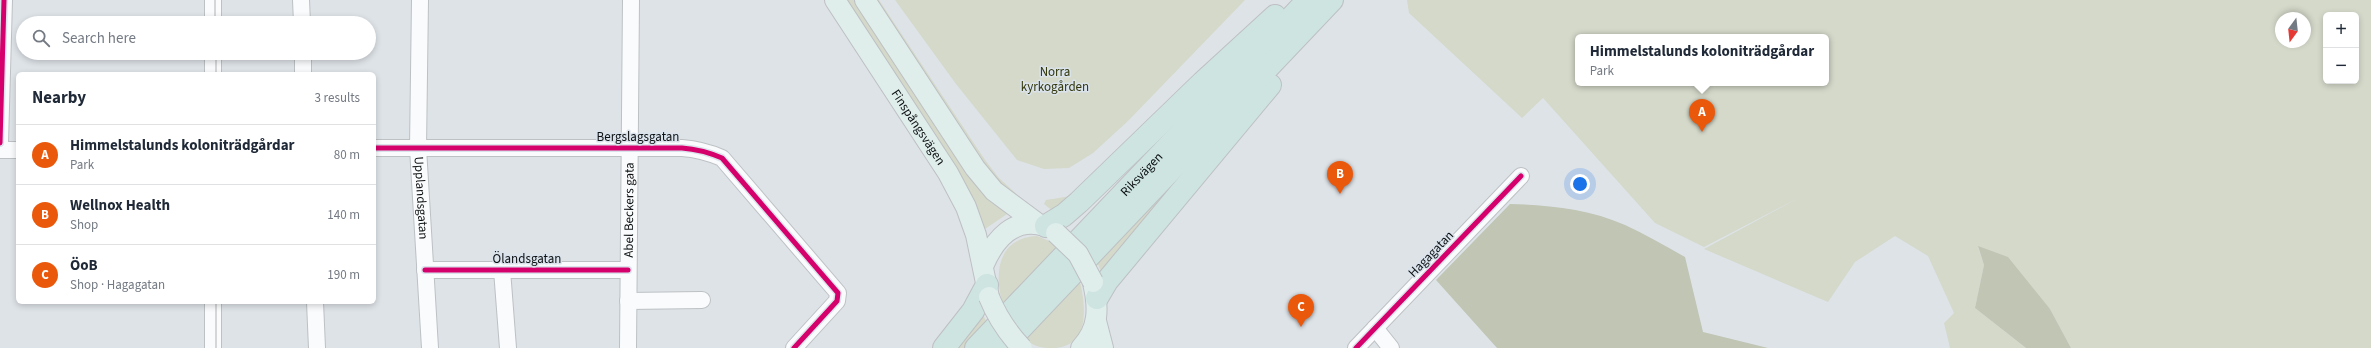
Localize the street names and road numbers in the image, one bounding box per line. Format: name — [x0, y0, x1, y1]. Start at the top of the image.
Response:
street label: Finspångsvägen — [887, 86, 950, 169]
street label: Bergslagsgatan — [597, 128, 679, 146]
street label: Riksvägen — [1116, 148, 1167, 200]
street label: Upplandsgatan — [410, 156, 432, 240]
street label: Abel Beckers gata — [620, 162, 639, 258]
street label: Hagagatan — [1404, 227, 1458, 281]
street label: Ölandsgatan — [493, 250, 561, 268]

